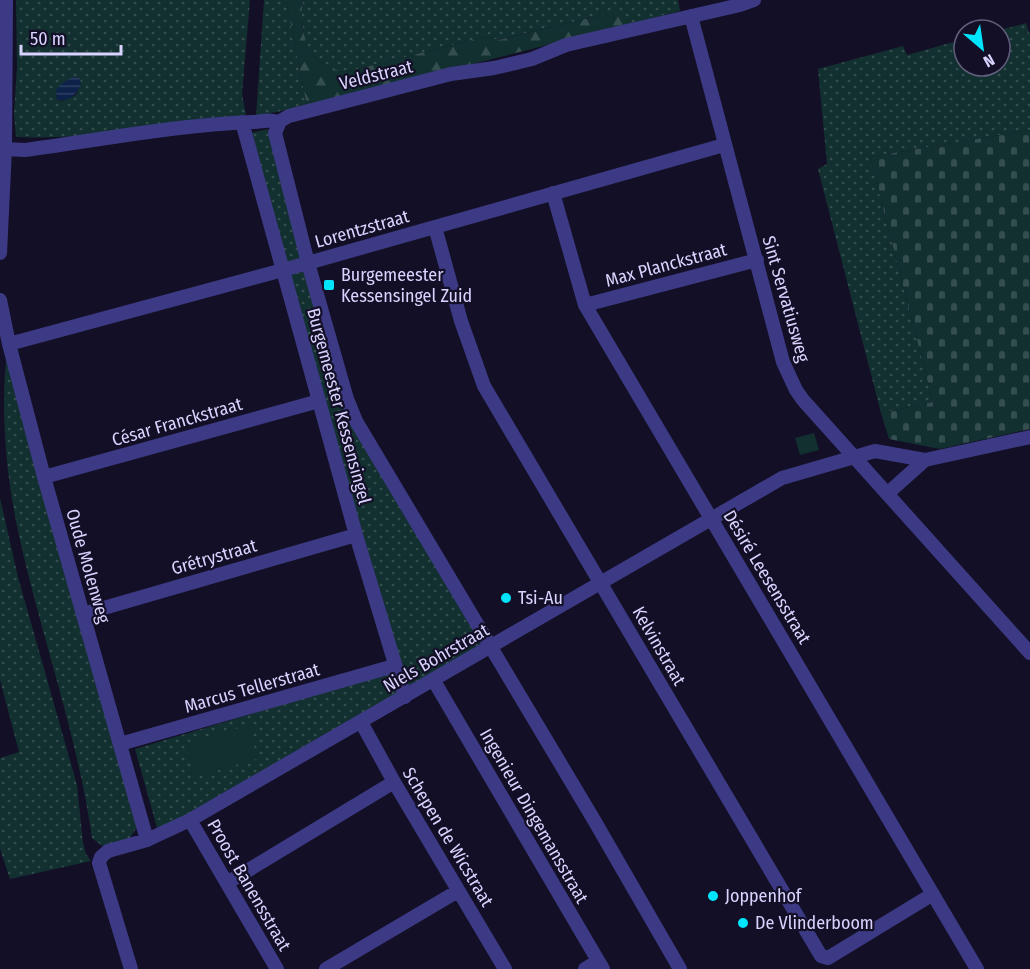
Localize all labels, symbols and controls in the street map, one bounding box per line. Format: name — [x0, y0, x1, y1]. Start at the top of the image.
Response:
scale bar — [21, 18, 122, 56]
north arrow — [952, 18, 1012, 78]
text: 50 m — [30, 28, 66, 50]
text: N — [980, 50, 998, 71]
street label: Veldstraat — [337, 55, 415, 95]
street label: Lorentzstraat — [312, 205, 412, 253]
street label: Sint Servatiusweg — [757, 233, 815, 365]
street label: Max Planckstraat — [603, 238, 729, 292]
place label: Burgemeester Kessensingel Zuid — [341, 264, 472, 307]
marker: Burgemeester Kessensingel Zuid — [322, 278, 336, 292]
street label: Burgemeester Kessensingel — [302, 306, 376, 507]
street label: César Franckstraat — [109, 393, 245, 451]
street label: Oude Molenweg — [61, 506, 115, 626]
street label: Désiré Leesensstraat — [718, 506, 816, 648]
street label: Grétrystraat — [169, 534, 259, 580]
place label: Tsi-Au — [518, 587, 563, 609]
marker: Tsi-Au — [499, 591, 513, 605]
street label: Kelvinstraat — [628, 603, 690, 689]
street label: Niels Bohrstraat — [379, 619, 493, 697]
street label: Marcus Tellerstraat — [182, 658, 322, 718]
street label: Ingenieur Dingemansstraat — [475, 725, 593, 907]
street label: Schepen de Wicstraat — [398, 763, 498, 911]
street label: Proost Banensstraat — [202, 815, 296, 955]
place label: Joppenhof — [725, 885, 803, 907]
marker: Joppenhof — [706, 889, 720, 903]
place label: De Vlinderboom — [755, 912, 874, 934]
marker: De Vlinderboom — [736, 916, 750, 930]

